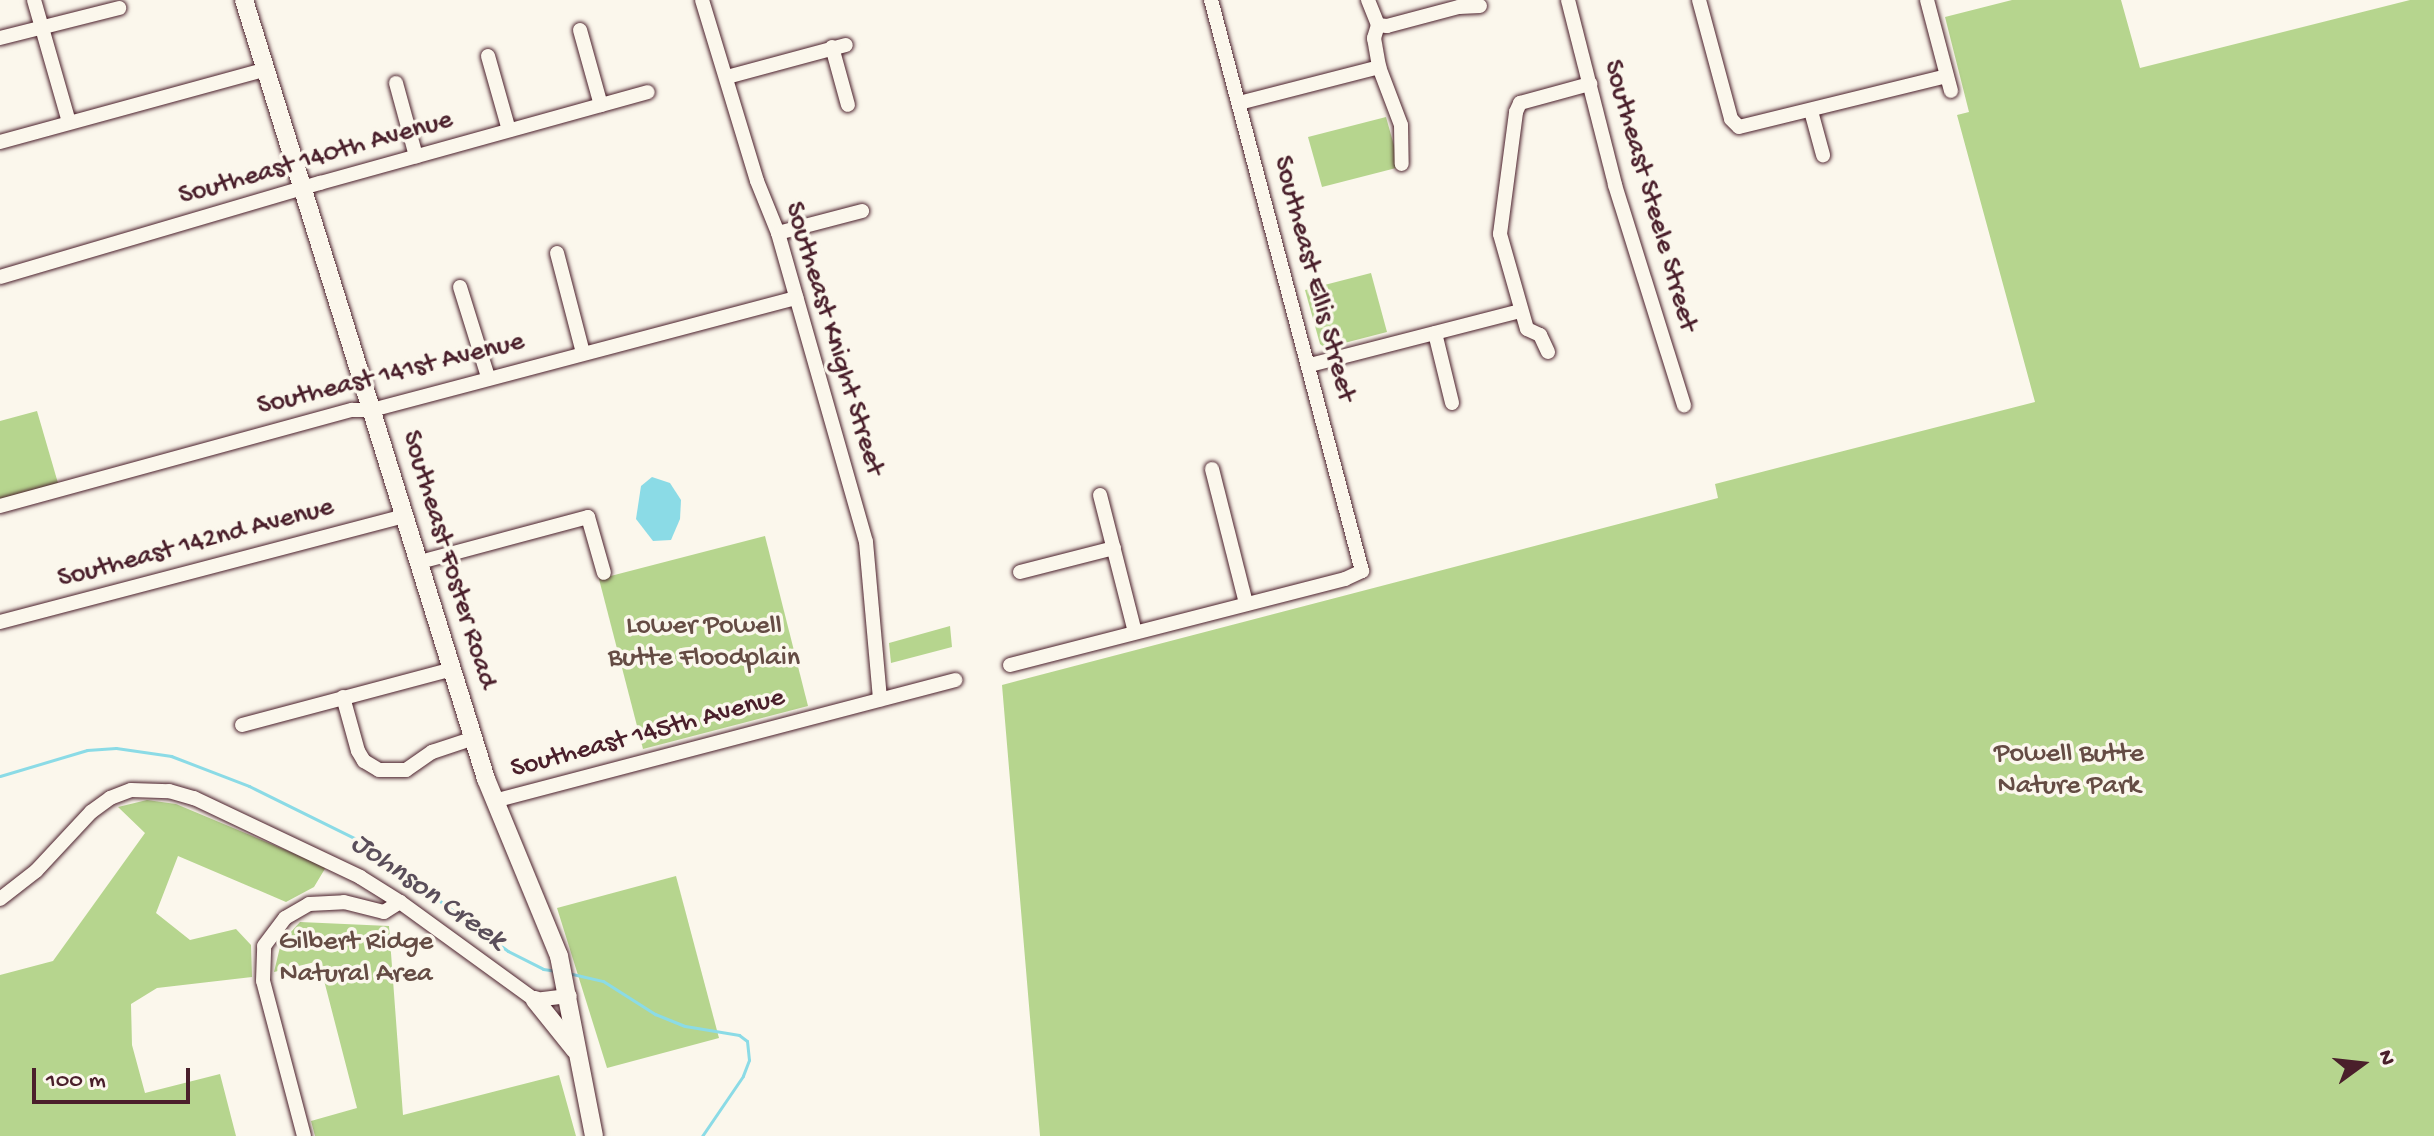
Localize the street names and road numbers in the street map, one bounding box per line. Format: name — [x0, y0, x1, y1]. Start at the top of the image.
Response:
street label: Southeast Steele Street — [1594, 56, 1704, 336]
street label: Southeast 140th Avenue — [175, 104, 457, 214]
street label: Southeast Ellis Street — [1264, 152, 1362, 406]
street label: Southeast Knight Street — [775, 198, 891, 480]
street label: Southeast 141st Avenue — [254, 326, 528, 424]
street label: Southeast Foster Road — [393, 427, 503, 693]
street label: Southeast 142nd Avenue — [54, 491, 338, 597]
street label: Southeast 145th Avenue — [507, 681, 789, 787]

